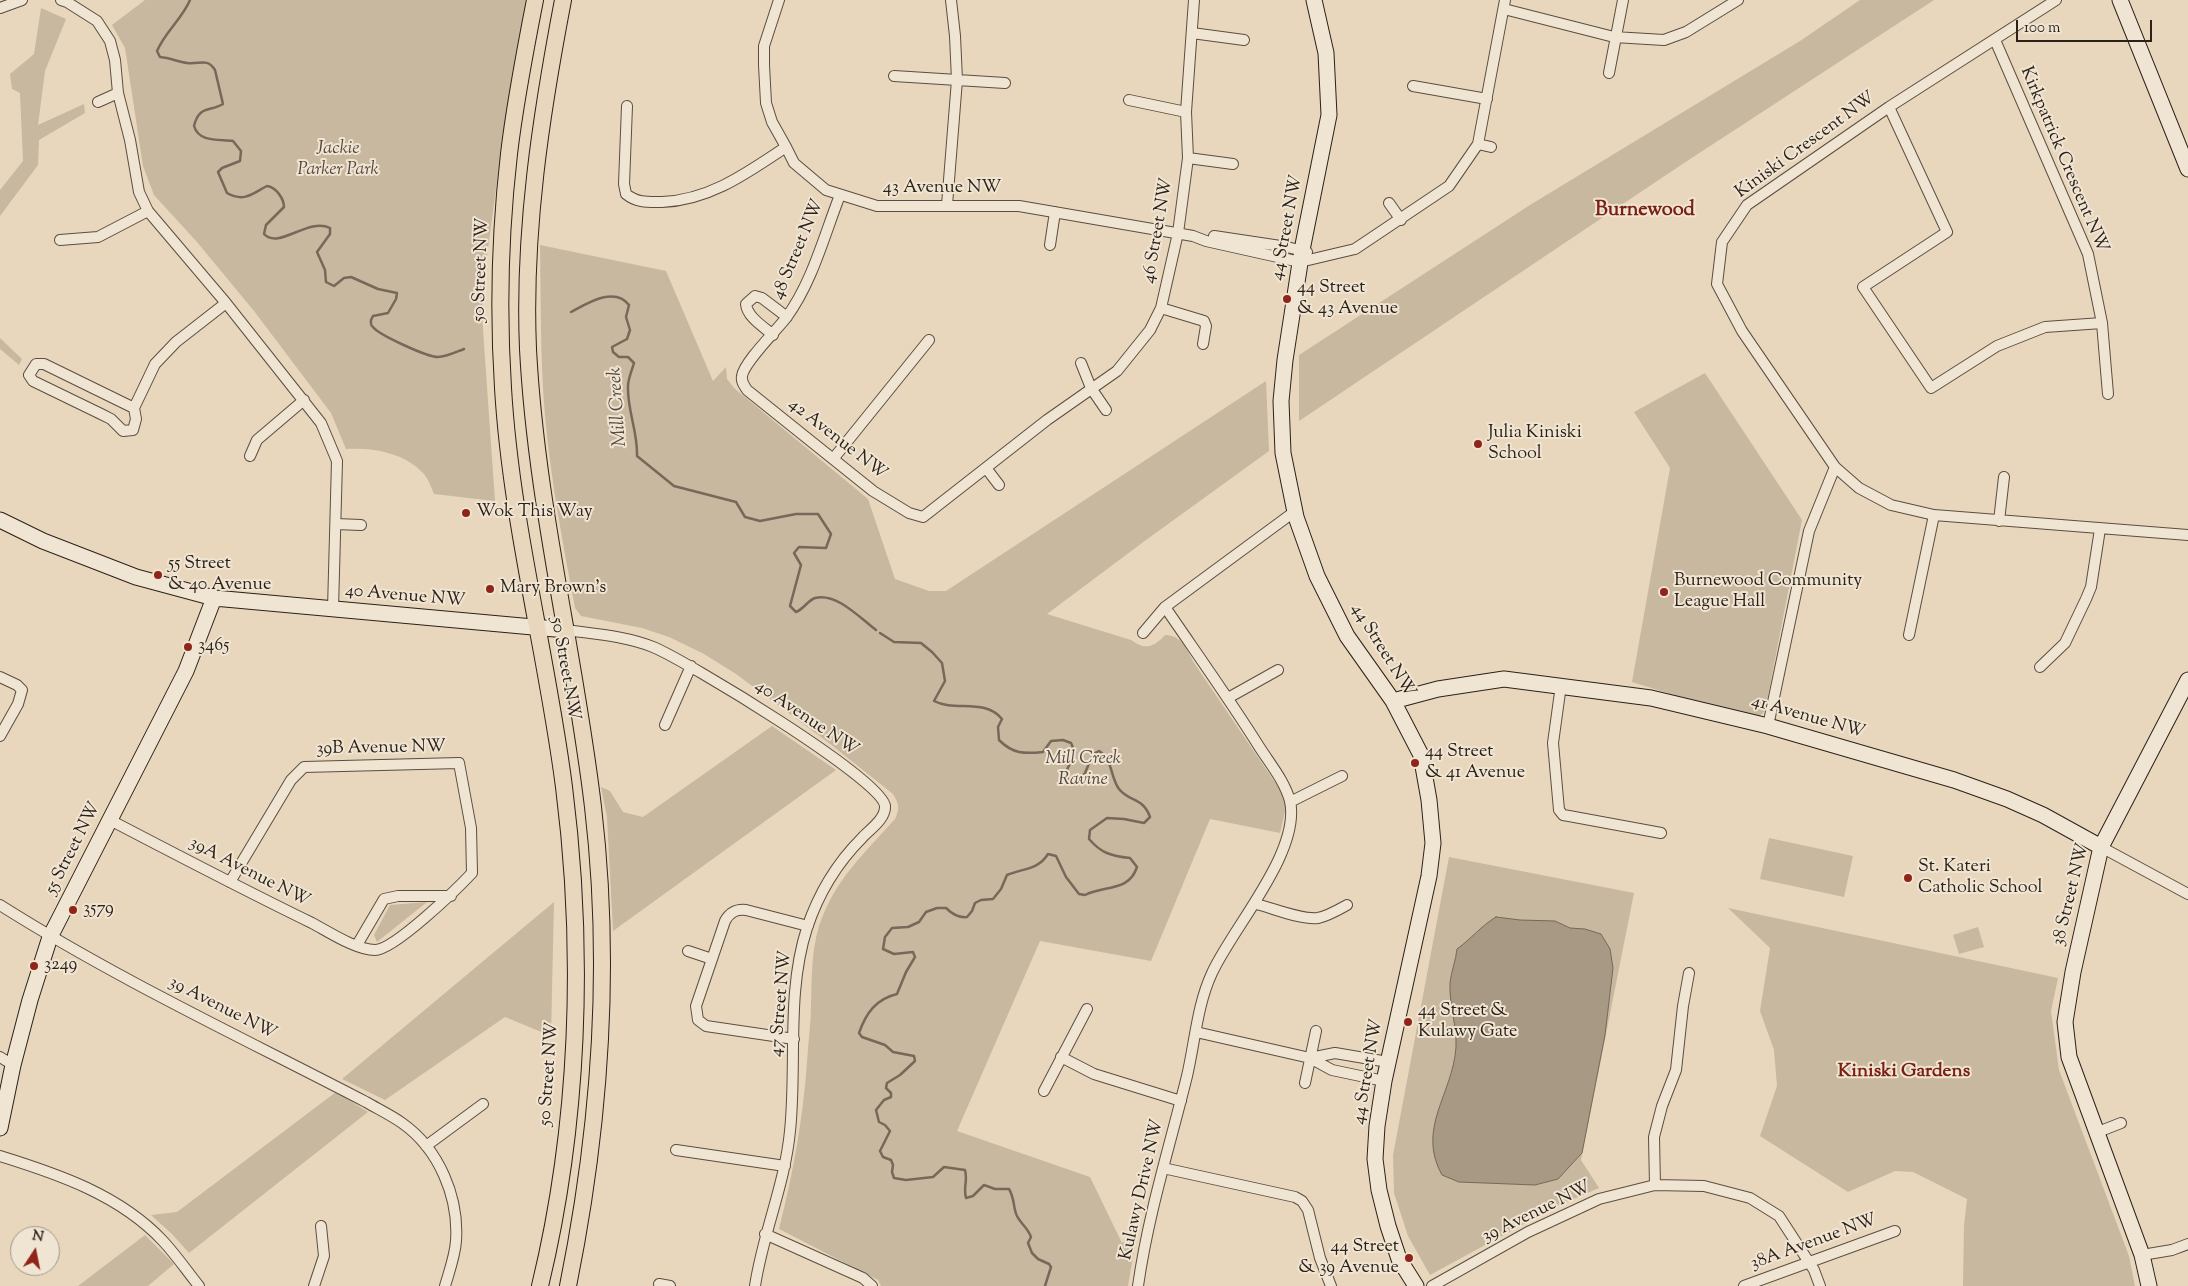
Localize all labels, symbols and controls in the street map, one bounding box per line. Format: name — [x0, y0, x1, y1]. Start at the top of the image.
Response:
scale bar — [2018, 10, 2154, 42]
text: 100 m — [2024, 18, 2060, 39]
street label: Kirkpatrick Crescent NW — [2014, 64, 2112, 256]
street label: Kiniski Crescent NW — [1732, 88, 1880, 204]
park label: Jackie Parker Park — [297, 139, 379, 182]
street label: 44 Street NW — [1267, 174, 1309, 282]
street label: 46 Street NW — [1139, 177, 1179, 285]
street label: 43 Avenue NW — [883, 178, 1001, 200]
street label: 48 Street NW — [768, 197, 830, 303]
district label: Burnewood — [1595, 200, 1695, 224]
street label: 50 Street NW — [469, 218, 495, 322]
place label: 44 Street & 43 Avenue — [1297, 278, 1398, 320]
marker: 44 Street & 43 Avenue — [1281, 293, 1293, 305]
water label: Mill Creek — [605, 366, 633, 448]
street label: 42 Avenue NW — [783, 395, 891, 485]
place label: Julia Kiniski School — [1488, 423, 1582, 466]
marker: Julia Kiniski School — [1472, 438, 1484, 450]
place label: Wok This Way — [476, 502, 593, 524]
marker: Wok This Way — [460, 507, 472, 519]
place label: 55 Street & 40 Avenue — [168, 554, 271, 596]
marker: 55 Street & 40 Avenue — [152, 569, 164, 581]
place label: Burnewood Community League Hall — [1674, 571, 1862, 614]
place label: Mary Brown's — [500, 578, 606, 600]
street label: 40 Avenue NW — [344, 581, 466, 613]
marker: Mary Brown's — [484, 583, 496, 595]
marker: Burnewood Community League Hall — [1658, 586, 1670, 598]
street label: 44 Street NW — [1345, 600, 1419, 702]
street label: 50 Street NW — [544, 616, 584, 722]
place label: 3465 — [198, 636, 229, 658]
marker: 3465 — [182, 641, 194, 653]
street label: 40 Avenue NW — [750, 676, 862, 762]
street label: 41 Avenue NW — [1749, 691, 1867, 745]
street label: 39B Avenue NW — [316, 737, 446, 761]
place label: 44 Street & 41 Avenue — [1425, 742, 1525, 784]
park label: Mill Creek Ravine — [1045, 749, 1121, 792]
marker: 44 Street & 41 Avenue — [1409, 757, 1421, 769]
street label: 55 Street NW — [41, 799, 107, 899]
street label: 39A Avenue NW — [185, 833, 313, 913]
street label: 38 Street NW — [2049, 842, 2095, 948]
place label: St. Kateri Catholic School — [1918, 857, 2042, 900]
marker: St. Kateri Catholic School — [1902, 872, 1914, 884]
place label: 3579 — [83, 899, 114, 921]
marker: 3579 — [67, 904, 79, 916]
street label: 47 Street NW — [767, 950, 797, 1058]
place label: 3249 — [44, 955, 77, 977]
marker: 3249 — [28, 960, 40, 972]
street label: 39 Avenue NW — [165, 973, 279, 1045]
place label: 44 Street & Kulawy Gate — [1418, 1001, 1518, 1044]
marker: 44 Street & Kulawy Gate — [1402, 1016, 1414, 1028]
street label: 44 Street NW — [1349, 1018, 1389, 1126]
street label: 50 Street NW — [536, 1021, 564, 1127]
district label: Kiniski Gardens — [1838, 1062, 1970, 1084]
street label: Kulawy Drive NW — [1116, 1118, 1170, 1262]
street label: 39 Avenue NW — [1479, 1177, 1595, 1249]
street label: 38A Avenue NW — [1748, 1210, 1880, 1276]
north arrow — [10, 1226, 60, 1276]
text: N — [30, 1226, 45, 1248]
place label: 44 Street & 39 Avenue — [1298, 1237, 1399, 1280]
marker: 44 Street & 39 Avenue — [1403, 1252, 1415, 1264]

